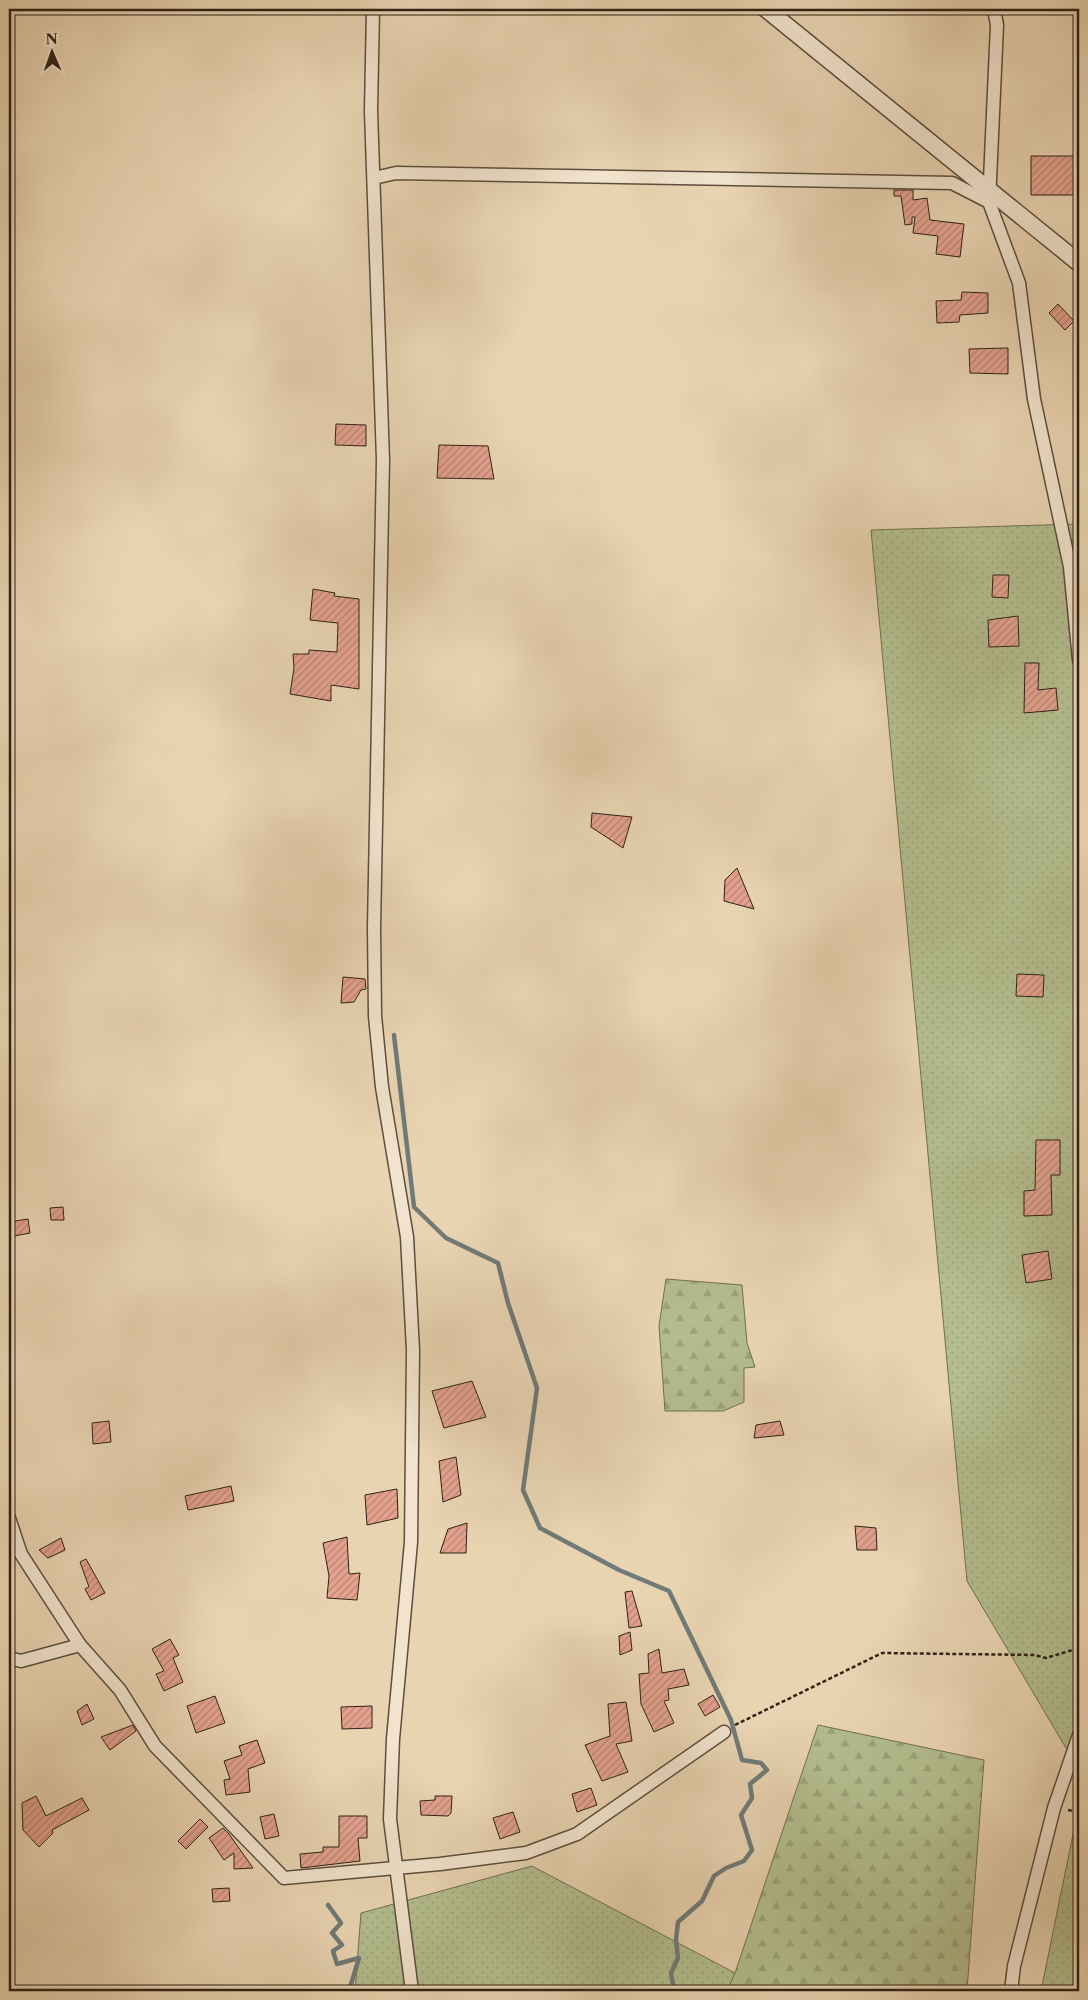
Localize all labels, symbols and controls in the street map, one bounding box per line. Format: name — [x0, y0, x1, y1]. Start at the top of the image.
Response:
north arrow — [28, 28, 78, 78]
text: N — [45, 30, 58, 48]

